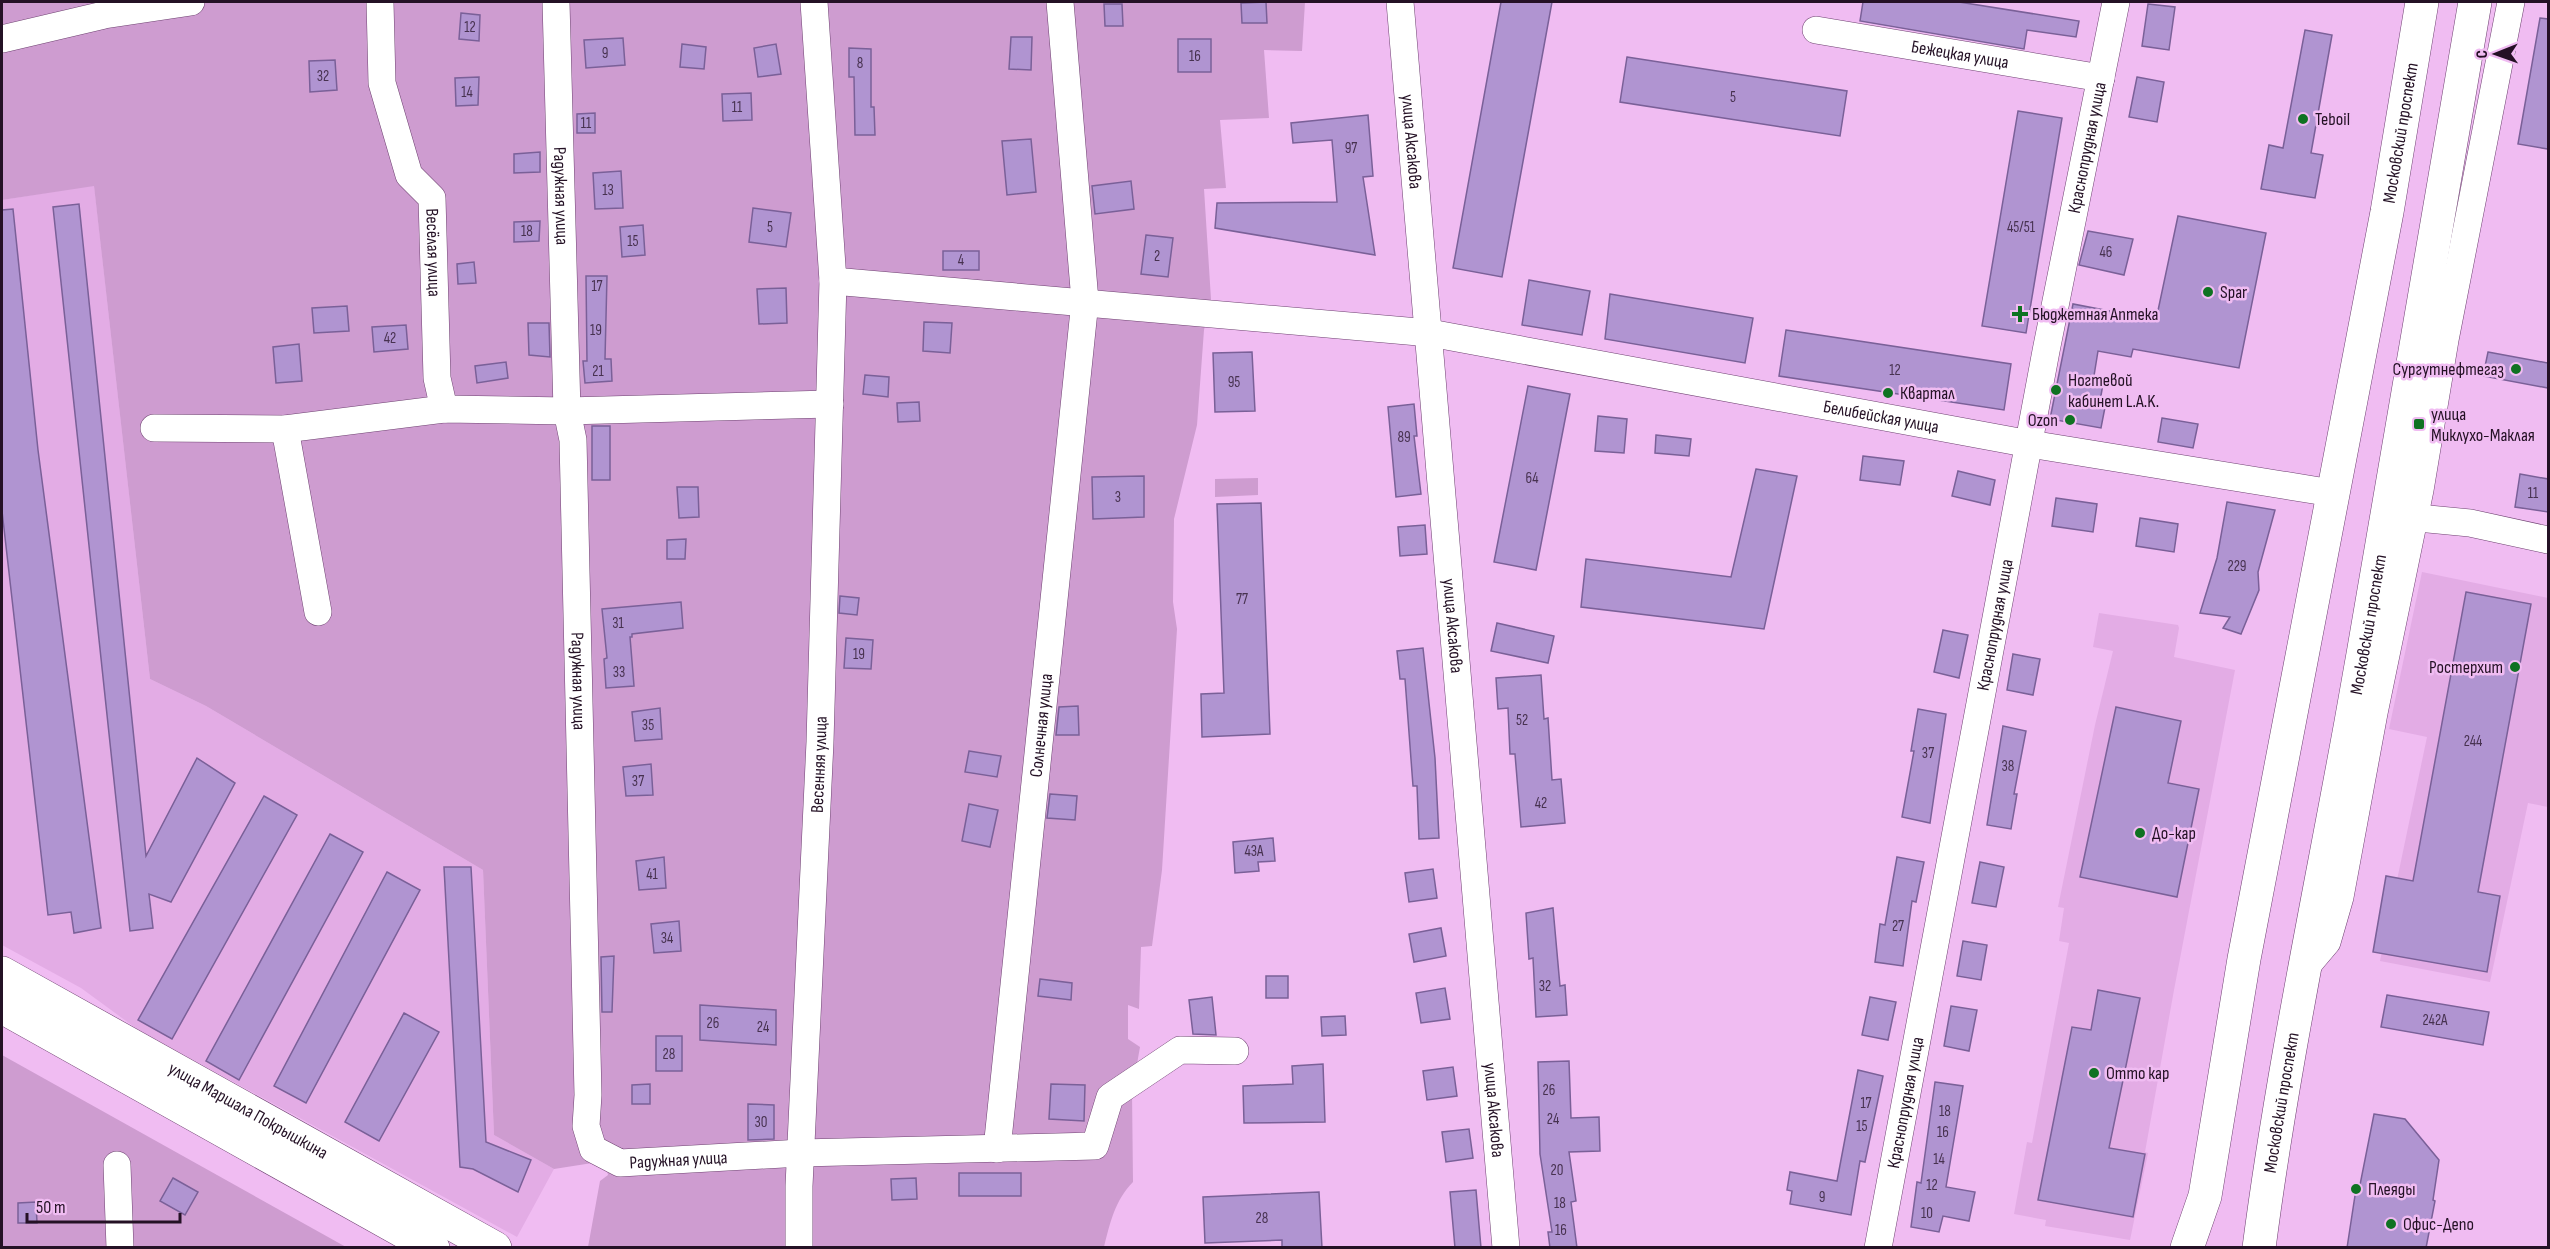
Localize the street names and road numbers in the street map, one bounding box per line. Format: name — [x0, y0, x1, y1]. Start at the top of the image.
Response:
street label: Бежецкая улица — [1910, 36, 2010, 73]
street label: Московский проспект — [2378, 61, 2422, 205]
street label: Краснопрудная улица — [2063, 80, 2110, 215]
street label: улица Аксакова — [1397, 93, 1426, 190]
street label: Радужная улица — [549, 147, 573, 245]
street label: Весёлая улица — [422, 208, 445, 297]
street label: Белибейская улица — [1822, 395, 1941, 437]
street label: Московский проспект — [2346, 553, 2391, 696]
street label: Краснопрудная улица — [1972, 557, 2017, 692]
street label: улица Аксакова — [1439, 578, 1468, 674]
street label: Радужная улица — [567, 632, 590, 730]
street label: Солнечная улица — [1025, 672, 1057, 778]
street label: Весенняя улица — [806, 716, 831, 813]
street label: Московский проспект — [2259, 1031, 2303, 1174]
street label: Краснопрудная улица — [1883, 1035, 1928, 1170]
street label: улица Маршала Покрышкина — [165, 1058, 332, 1163]
street label: улица Аксакова — [1480, 1062, 1509, 1158]
street label: Радужная улица — [629, 1147, 728, 1173]

